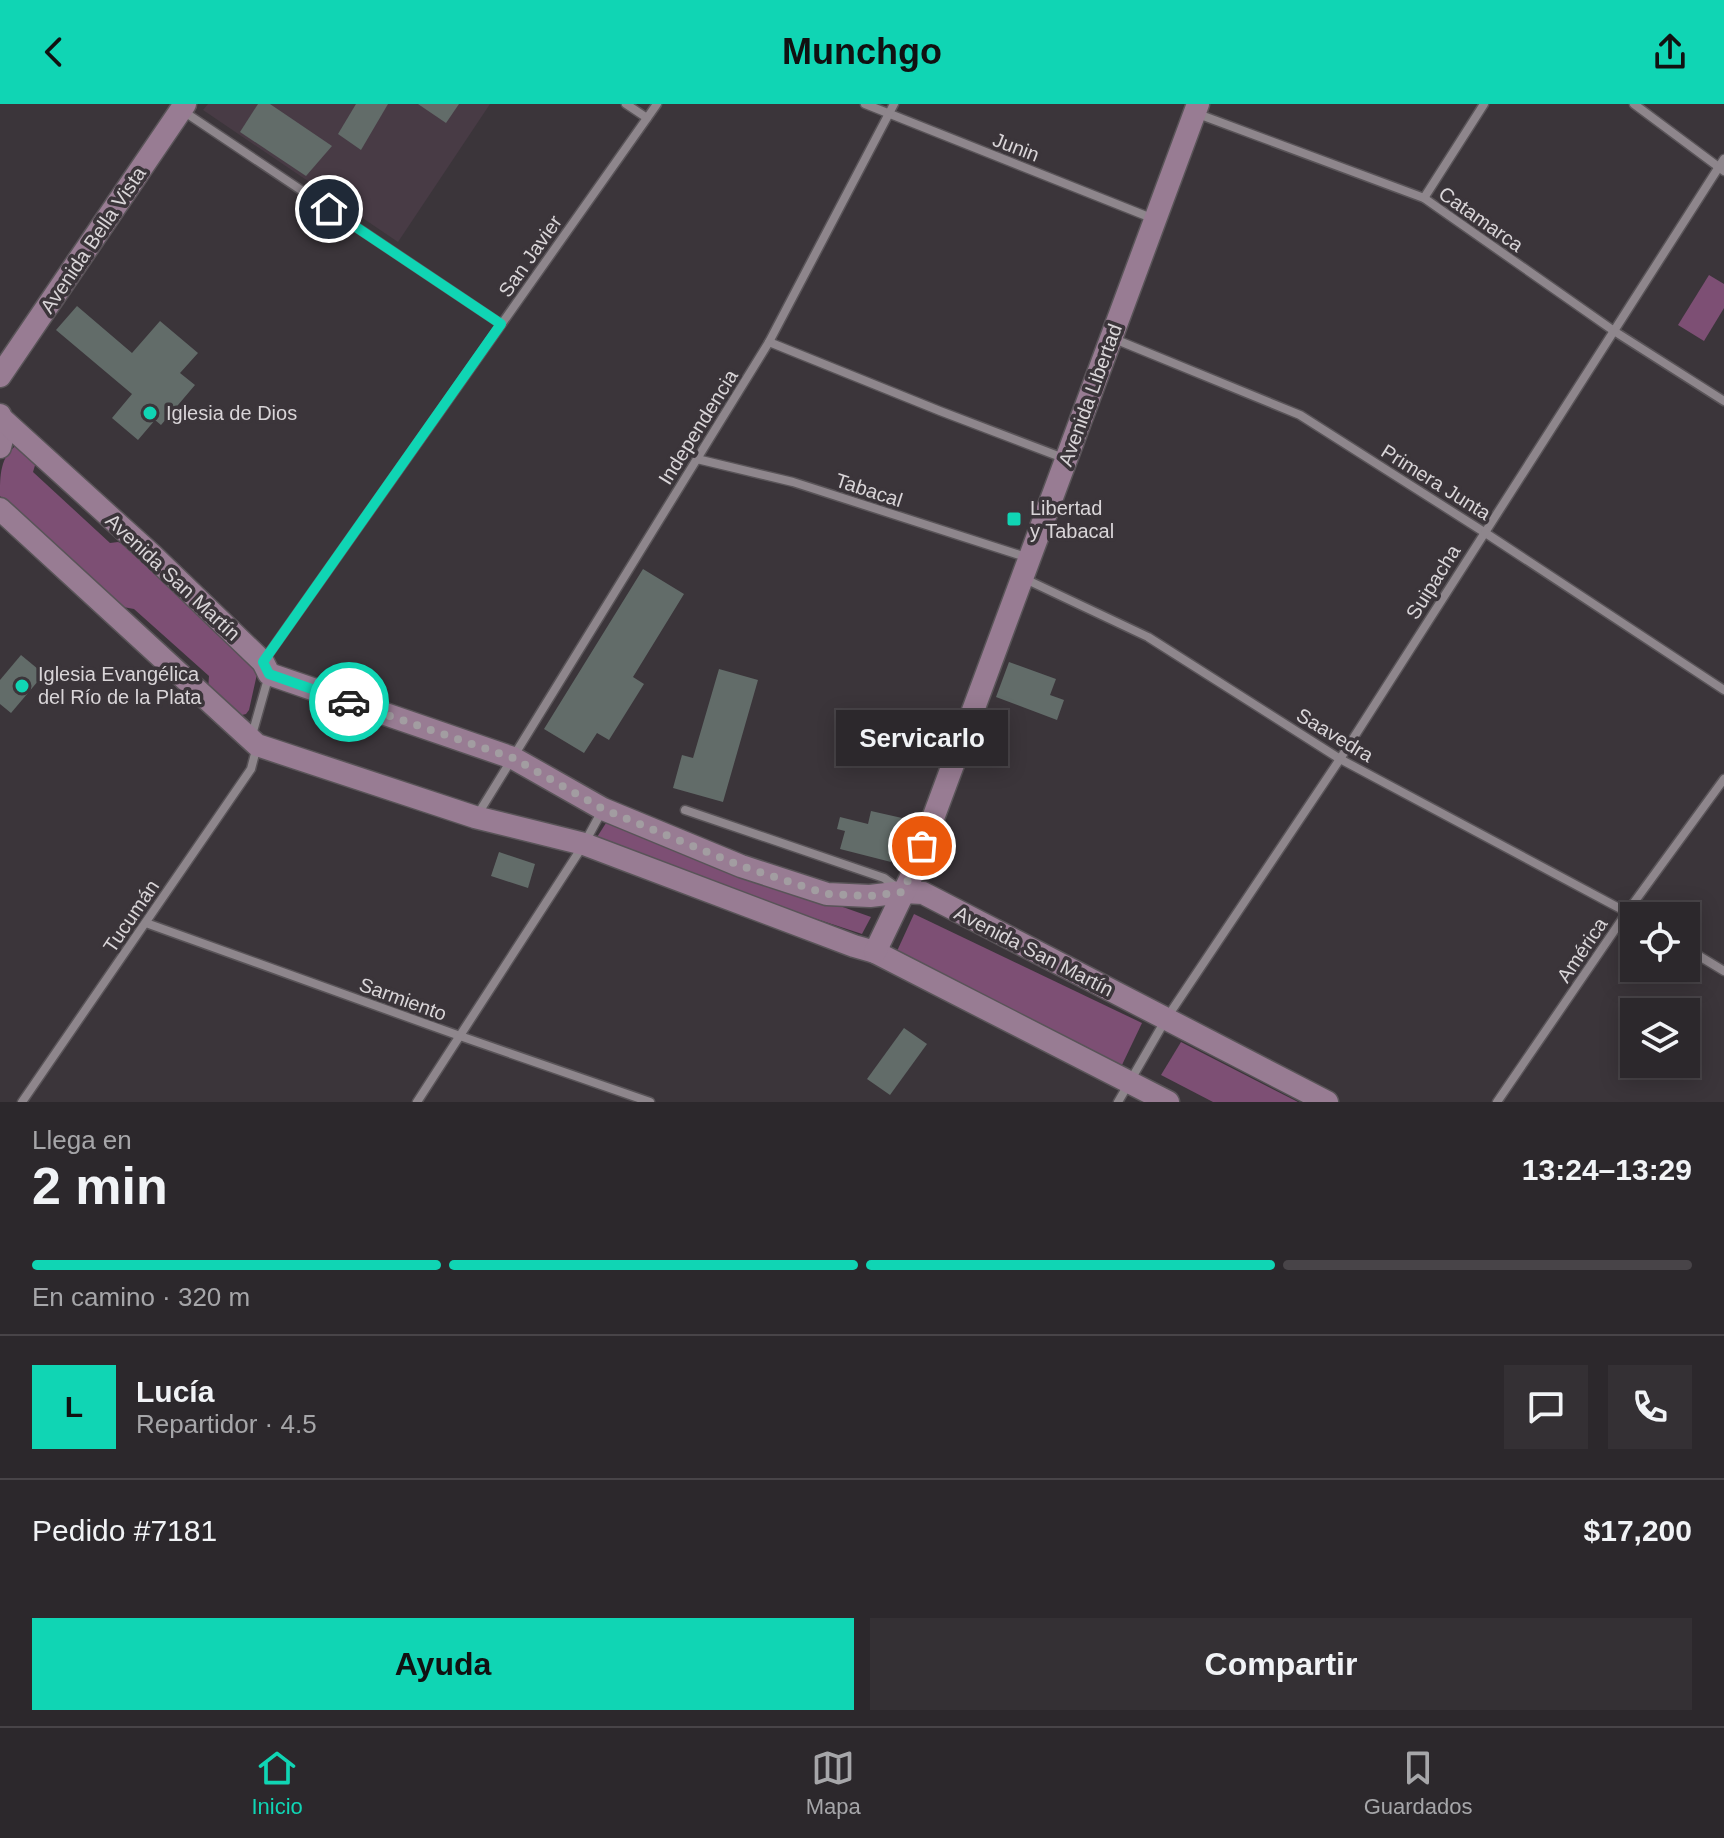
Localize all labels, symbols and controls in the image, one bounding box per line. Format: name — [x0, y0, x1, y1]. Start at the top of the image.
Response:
icon: back — [32, 30, 76, 74]
icon: share — [1648, 30, 1692, 74]
text: Munchgo — [782, 31, 942, 72]
street label: Junin — [990, 128, 1042, 166]
street label: Avenida Bella Vista — [36, 162, 151, 317]
pin — [295, 175, 363, 243]
street label: Catamarca — [1435, 182, 1528, 257]
icon: home — [307, 187, 351, 231]
street label: San Javier — [494, 211, 566, 301]
street label: Avenida Libertad — [1054, 321, 1126, 469]
street label: Independencia — [654, 365, 743, 488]
place label: Iglesia de Dios — [166, 402, 297, 424]
marker: Iglesia de Dios — [141, 404, 159, 422]
street label: Primera Junta — [1377, 440, 1495, 525]
street label: Tabacal — [833, 469, 905, 511]
place label: Libertad y Tabacal — [1030, 497, 1114, 542]
street label: Avenida San Martín — [101, 509, 245, 645]
marker: Libertad y Tabacal — [1005, 510, 1023, 528]
street label: Suipacha — [1402, 540, 1465, 623]
courier — [309, 662, 389, 742]
place label: Iglesia Evangélica del Río de la Plata — [38, 663, 202, 708]
marker: Iglesia Evangélica del Río de la Plata — [13, 677, 31, 695]
icon: car — [327, 680, 371, 724]
street label: Saavedra — [1293, 704, 1378, 767]
callout: Servicarlo — [836, 710, 1008, 766]
text: Servicarlo — [859, 723, 985, 753]
pin — [888, 812, 956, 880]
icon: bag — [900, 824, 944, 868]
street label: Tucumán — [99, 876, 163, 956]
street label: Avenida San Martín — [951, 901, 1117, 1001]
map controls — [1620, 902, 1700, 1078]
button: locate — [1620, 902, 1700, 982]
street label: América — [1552, 913, 1612, 987]
street label: Sarmiento — [356, 973, 450, 1025]
button: layers — [1620, 998, 1700, 1078]
text: Llega en — [32, 1125, 132, 1155]
text: 13:24–13:29 — [1522, 1153, 1692, 1186]
text: 2 min — [32, 1157, 168, 1215]
text: En camino · 320 m — [32, 1282, 250, 1312]
button: chat — [1504, 1365, 1588, 1449]
button: phone — [1608, 1365, 1692, 1449]
text: Lucía — [136, 1375, 214, 1408]
text: L — [65, 1390, 83, 1423]
text: Repartidor · 4.5 — [136, 1409, 317, 1439]
text: Pedido #7181 — [32, 1514, 217, 1547]
text: $17,200 — [1584, 1514, 1692, 1547]
button: Ayuda — [32, 1618, 854, 1710]
button: Compartir — [870, 1618, 1692, 1710]
tab: Inicio — [251, 1746, 303, 1820]
tab: Mapa — [806, 1746, 861, 1820]
tab: Guardados — [1364, 1746, 1473, 1820]

